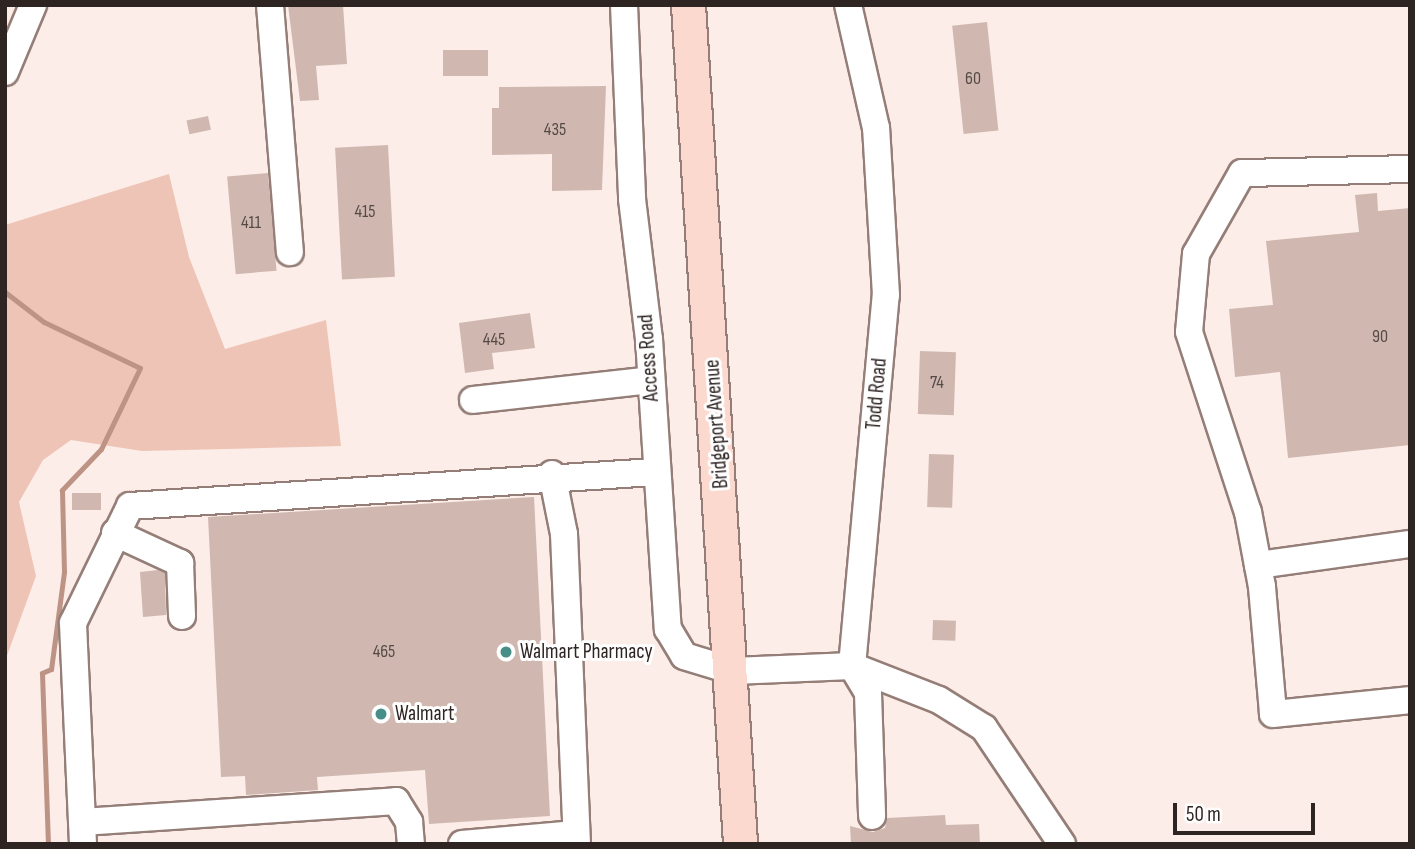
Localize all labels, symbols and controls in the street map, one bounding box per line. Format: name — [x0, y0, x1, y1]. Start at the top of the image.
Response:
house number: 60 — [965, 68, 981, 90]
house number: 435 — [544, 119, 566, 141]
house number: 415 — [354, 201, 376, 223]
house number: 411 — [241, 212, 261, 234]
street label: Access Road — [633, 313, 665, 403]
house number: 90 — [1372, 326, 1388, 348]
house number: 445 — [483, 329, 505, 351]
street label: Todd Road — [861, 357, 893, 431]
street label: Bridgeport Avenue — [700, 359, 734, 489]
house number: 74 — [930, 372, 944, 394]
place label: Walmart Pharmacy — [520, 639, 653, 665]
house number: 465 — [373, 641, 395, 663]
marker: Walmart Pharmacy — [498, 644, 514, 660]
place label: Walmart — [395, 701, 454, 727]
marker: Walmart — [373, 706, 389, 722]
scale bar — [1177, 790, 1319, 834]
text: 50 m — [1186, 802, 1221, 827]

